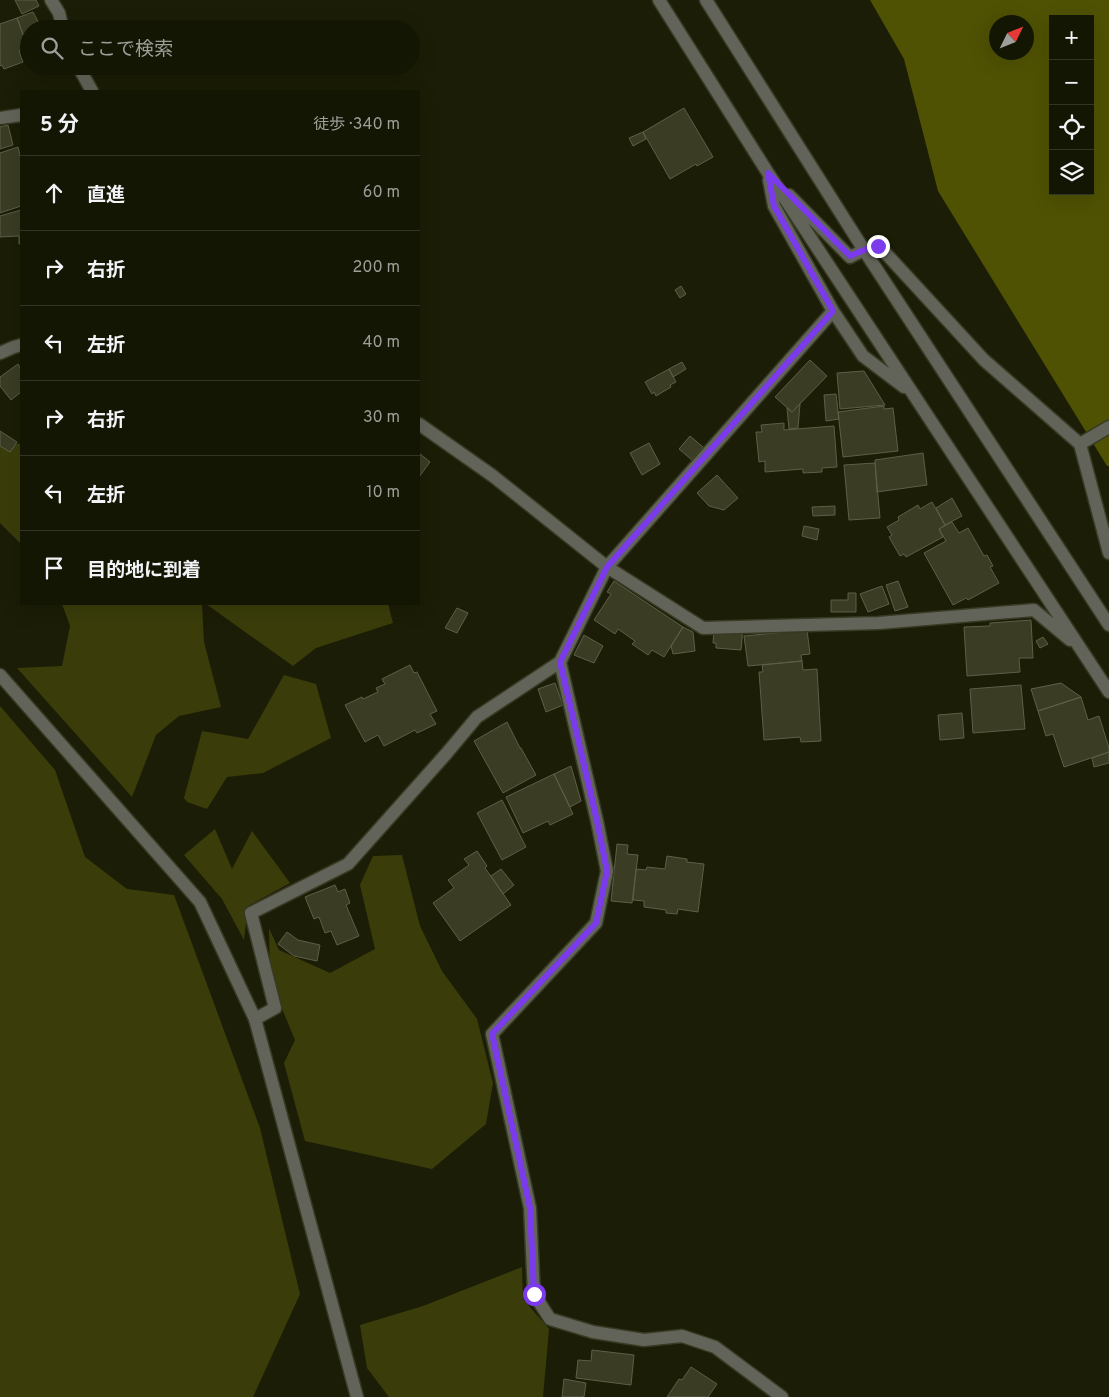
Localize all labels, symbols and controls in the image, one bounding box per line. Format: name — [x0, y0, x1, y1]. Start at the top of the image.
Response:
north arrow — [989, 15, 1034, 60]
map controls — [1049, 15, 1094, 195]
button: + — [1049, 15, 1094, 60]
search box — [20, 20, 420, 75]
icon: search — [38, 34, 66, 62]
text: ここで検索 — [78, 38, 173, 62]
button: − — [1049, 60, 1094, 105]
button: locate — [1049, 105, 1094, 150]
text: 5 分 — [40, 112, 79, 139]
text: 徒歩 · 340 m — [313, 115, 400, 135]
button: layers — [1049, 150, 1094, 195]
icon: ahead — [40, 179, 68, 207]
text: 60 m — [363, 183, 400, 203]
text: 直進 — [87, 184, 125, 208]
route end — [867, 235, 890, 258]
icon: right — [40, 254, 68, 282]
text: 200 m — [352, 258, 400, 278]
text: 右折 — [87, 259, 125, 283]
icon: left — [40, 329, 68, 357]
text: 40 m — [362, 333, 400, 353]
text: 左折 — [87, 334, 125, 358]
icon: right — [40, 404, 68, 432]
text: 30 m — [363, 408, 400, 428]
text: 右折 — [87, 409, 125, 433]
icon: left — [40, 479, 68, 507]
text: 10 m — [366, 483, 400, 503]
text: 左折 — [87, 484, 125, 508]
icon: arrive — [40, 554, 68, 582]
text: 目的地に到着 — [87, 559, 201, 583]
route start — [523, 1283, 546, 1306]

